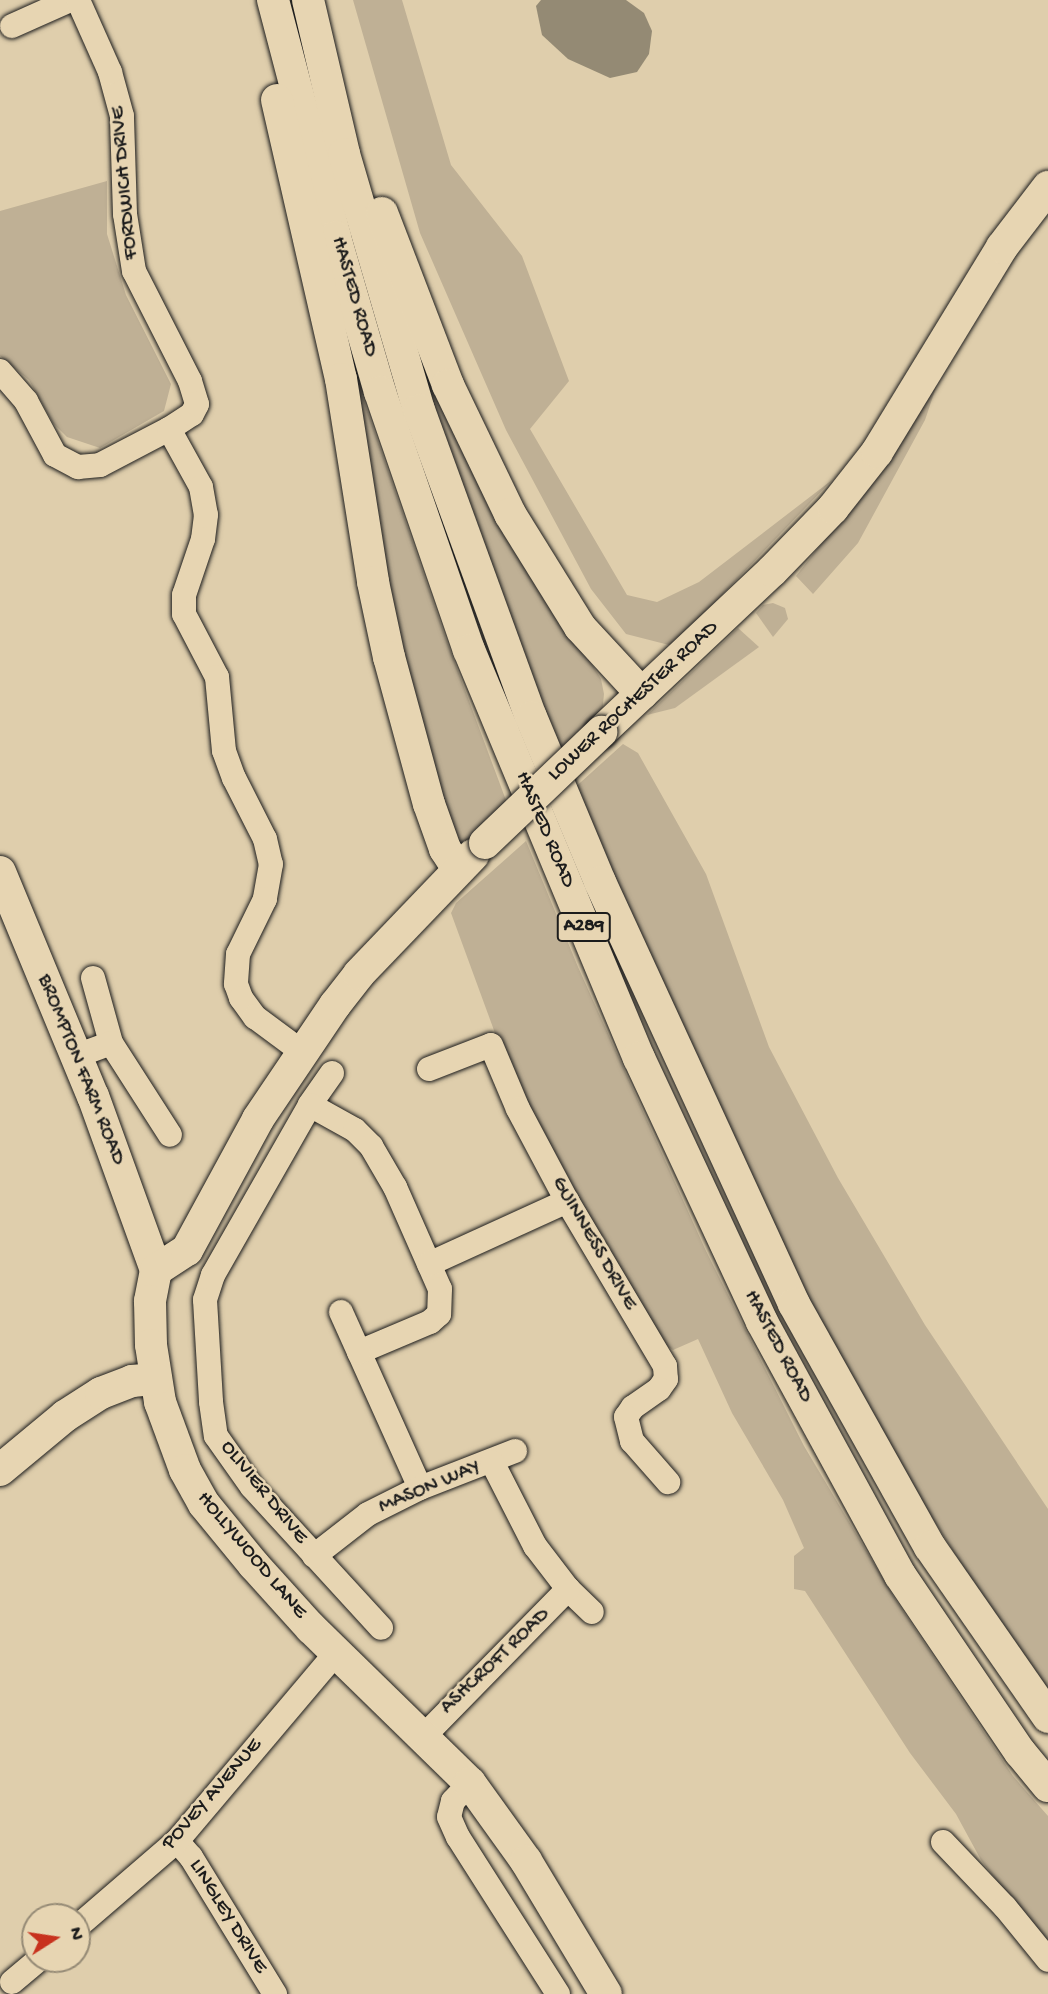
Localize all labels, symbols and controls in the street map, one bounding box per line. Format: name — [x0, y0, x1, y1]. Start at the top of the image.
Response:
street label: FORDWICH DRIVE — [107, 105, 145, 261]
street label: HASTED ROAD — [324, 234, 382, 360]
street label: LOWER ROCHESTER ROAD — [544, 616, 724, 788]
street label: HASTED ROAD — [508, 768, 580, 892]
road number: A289 — [556, 911, 612, 942]
street label: BROMPTON FARM ROAD — [30, 971, 130, 1169]
street label: GUINNESS DRIVE — [545, 1173, 641, 1315]
street label: HASTED ROAD — [737, 1286, 817, 1408]
street label: OLIVIER DRIVE — [214, 1436, 312, 1550]
street label: MASON WAY — [375, 1455, 485, 1521]
street label: HOLLYWOOD LANE — [190, 1487, 312, 1625]
street label: ASHCROFT ROAD — [436, 1603, 556, 1721]
street label: POVEY AVENUE — [158, 1734, 268, 1856]
street label: LINGLEY DRIVE — [182, 1855, 272, 1979]
north arrow — [21, 1903, 91, 1973]
text: N — [63, 1925, 88, 1942]

